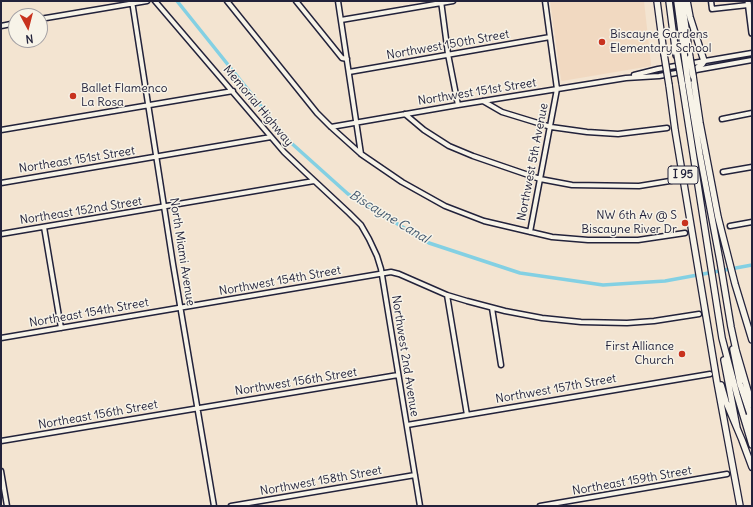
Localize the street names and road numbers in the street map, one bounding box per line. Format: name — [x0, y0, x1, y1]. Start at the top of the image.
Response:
street label: Northwest 150th Street — [386, 27, 510, 63]
street label: Memorial Highway — [220, 63, 296, 149]
street label: Northwest 151st Street — [417, 76, 537, 108]
street label: Northwest 5th Avenue — [514, 102, 552, 222]
street label: Northeast 151st Street — [18, 144, 136, 176]
road number: I 95 — [668, 166, 698, 184]
street label: Northeast 152nd Street — [19, 194, 143, 228]
street label: North Miami Avenue — [166, 197, 198, 307]
street label: Northwest 154th Street — [218, 263, 342, 299]
street label: Northwest 2nd Avenue — [388, 294, 422, 418]
street label: Northeast 154th Street — [28, 295, 150, 331]
street label: Northwest 156th Street — [234, 365, 358, 399]
street label: Northwest 157th Street — [494, 371, 618, 407]
street label: Northeast 156th Street — [37, 397, 159, 433]
street label: Northwest 158th Street — [259, 463, 383, 499]
street label: Northeast 159th Street — [571, 463, 693, 499]

